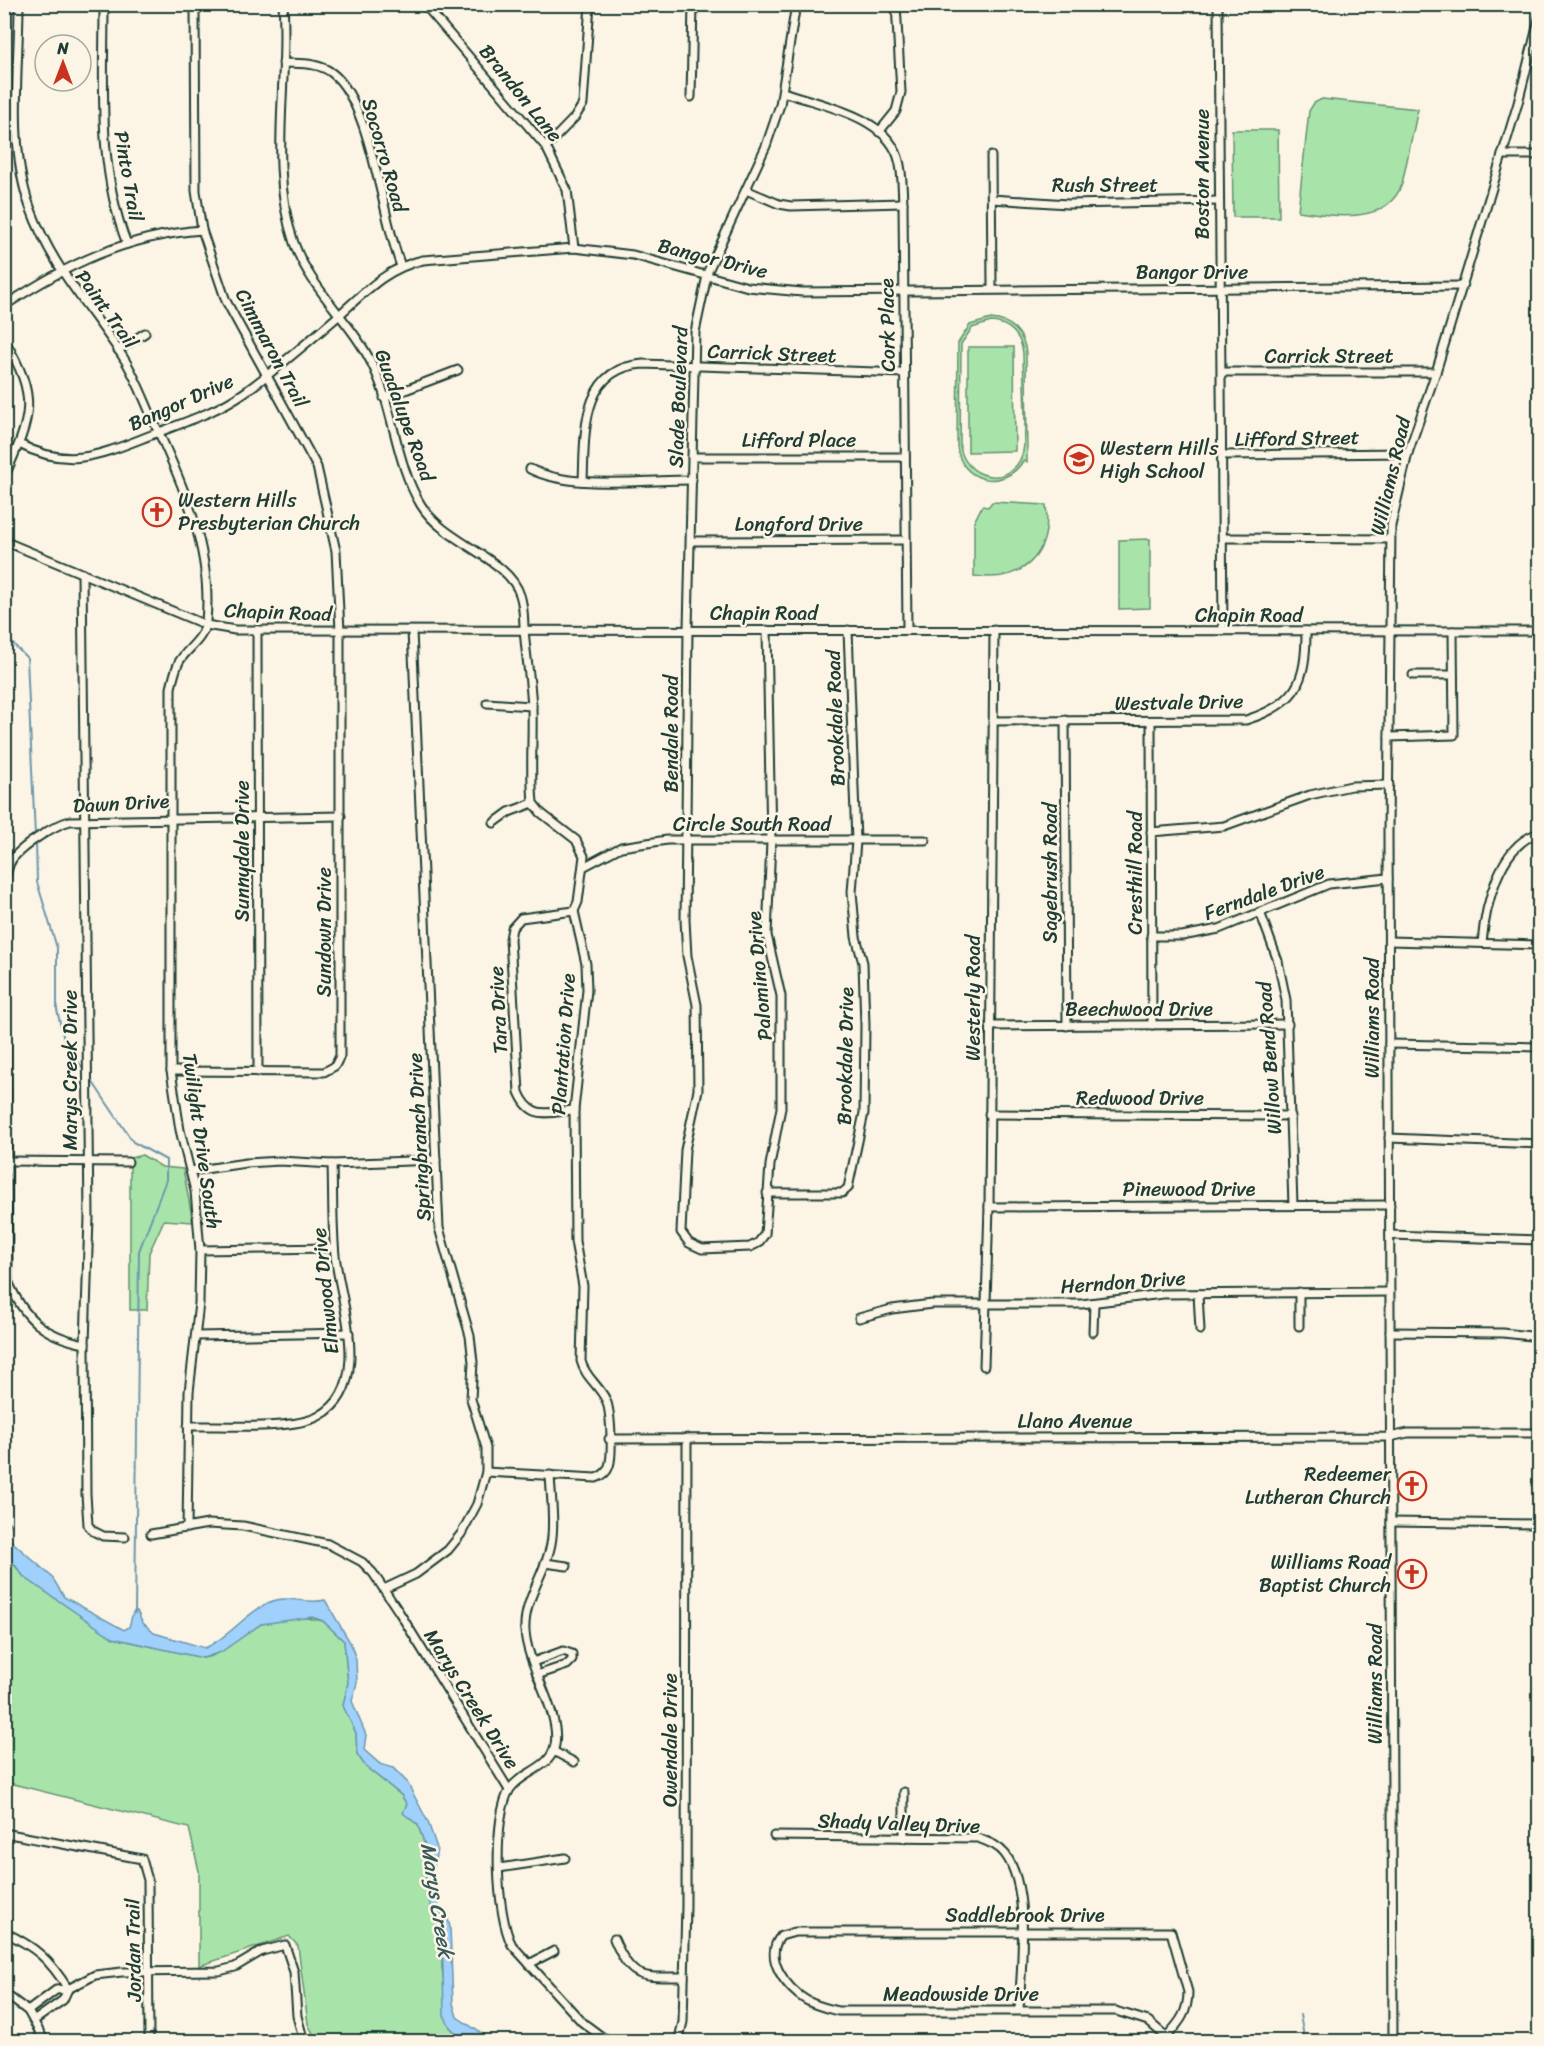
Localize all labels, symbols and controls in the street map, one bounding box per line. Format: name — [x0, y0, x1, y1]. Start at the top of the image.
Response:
north arrow — [33, 33, 93, 93]
text: N — [56, 34, 69, 63]
street label: Brandon Lane — [470, 36, 572, 150]
street label: Socorro Road — [352, 94, 418, 218]
street label: Boston Avenue — [1185, 109, 1220, 239]
street label: Pinto Trail — [103, 128, 154, 225]
street label: Rush Street — [1052, 168, 1158, 203]
street label: Bangor Drive — [654, 228, 772, 289]
street label: Bangor Drive — [1136, 255, 1248, 290]
street label: Paint Trail — [66, 262, 148, 358]
street label: Cork Place — [869, 277, 906, 372]
street label: Cimmaron Trail — [225, 282, 318, 415]
street label: Slade Boulevard — [659, 324, 699, 468]
street label: Carrick Street — [707, 334, 837, 373]
street label: Carrick Street — [1264, 339, 1394, 374]
street label: Guadalupe Road — [364, 344, 445, 488]
street label: Bangor Drive — [123, 364, 240, 441]
street label: Williams Road — [1360, 412, 1421, 539]
street label: Lifford Street — [1234, 420, 1360, 457]
street label: Lifford Place — [742, 423, 856, 458]
place label: Western Hills High School — [1100, 431, 1219, 489]
school or university icon: Western Hills High School — [1063, 443, 1095, 475]
place label: Western Hills Presbyterian Church — [178, 483, 360, 541]
church icon: Western Hills Presbyterian Church — [141, 496, 173, 528]
street label: Longford Drive — [735, 507, 863, 542]
street label: Chapin Road — [224, 593, 334, 632]
street label: Chapin Road — [710, 596, 819, 631]
street label: Chapin Road — [1195, 598, 1304, 633]
street label: Brookdale Road — [816, 648, 855, 787]
street label: Bendale Road — [654, 674, 689, 793]
street label: Westvale Drive — [1114, 684, 1244, 721]
street label: Sunnydale Drive — [225, 780, 260, 922]
street label: Dawn Drive — [72, 783, 170, 823]
street label: Sagebrush Road — [1033, 801, 1068, 943]
street label: Circle South Road — [673, 807, 832, 842]
street label: Cresthill Road — [1118, 810, 1153, 935]
street label: Ferndale Drive — [1199, 854, 1330, 931]
street label: Sundown Drive — [307, 867, 342, 997]
street label: Palomino Drive — [736, 909, 783, 1042]
street label: Westerly Road — [956, 934, 991, 1061]
street label: Williams Road — [1355, 956, 1390, 1078]
street label: Tara Drive — [479, 965, 518, 1055]
street label: Plantation Drive — [541, 972, 586, 1116]
street label: Willow Bend Road — [1247, 979, 1292, 1136]
street label: Brookdale Drive — [827, 986, 864, 1125]
street label: Marys Creek Drive — [53, 990, 88, 1150]
street label: Beechwood Drive — [1065, 992, 1213, 1027]
street label: Twilight Drive South — [172, 1051, 231, 1231]
street label: Springbranch Drive — [398, 1052, 441, 1222]
street label: Redwood Drive — [1076, 1081, 1204, 1116]
street label: Pinewood Drive — [1123, 1172, 1256, 1207]
street label: Elmwood Drive — [301, 1226, 350, 1356]
street label: Herndon Drive — [1059, 1261, 1187, 1304]
street label: Llano Avenue — [1018, 1404, 1132, 1439]
place label: Redeemer Lutheran Church — [1245, 1457, 1392, 1515]
church icon: Redeemer Lutheran Church — [1396, 1470, 1428, 1502]
place label: Williams Road Baptist Church — [1259, 1545, 1392, 1603]
church icon: Williams Road Baptist Church — [1396, 1558, 1428, 1590]
street label: Marys Creek Drive — [414, 1622, 529, 1777]
street label: Williams Road — [1358, 1622, 1393, 1744]
street label: Owendale Drive — [653, 1673, 688, 1807]
street label: Shady Valley Drive — [817, 1803, 981, 1844]
water label: Marys Creek — [409, 1840, 465, 1963]
street label: Jordan Trail — [115, 1897, 152, 2003]
street label: Saddlebrook Drive — [945, 1898, 1105, 1933]
street label: Meadowside Drive — [883, 1977, 1039, 2012]

